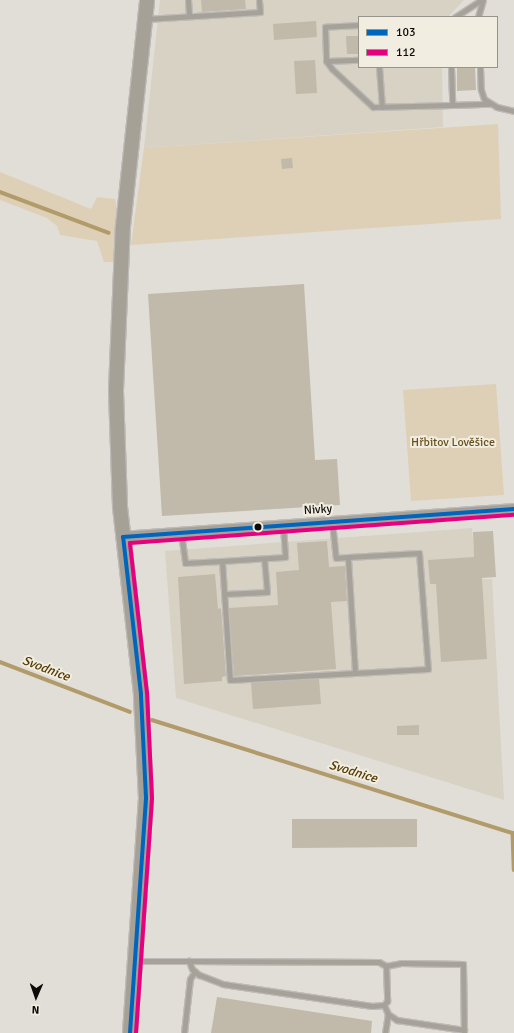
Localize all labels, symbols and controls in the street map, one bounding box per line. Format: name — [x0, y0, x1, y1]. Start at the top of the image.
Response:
legend — [358, 16, 498, 68]
text: 103 — [396, 25, 415, 40]
text: 112 — [396, 45, 415, 60]
park label: Hřbitov Lověšice — [411, 436, 495, 450]
street label: Nivky — [303, 502, 333, 518]
unlabelled marker — [253, 522, 263, 532]
water label: Svodnice — [20, 653, 72, 685]
water label: Svodnice — [327, 757, 379, 787]
north arrow — [16, 977, 56, 1017]
text: N — [32, 1003, 40, 1016]

